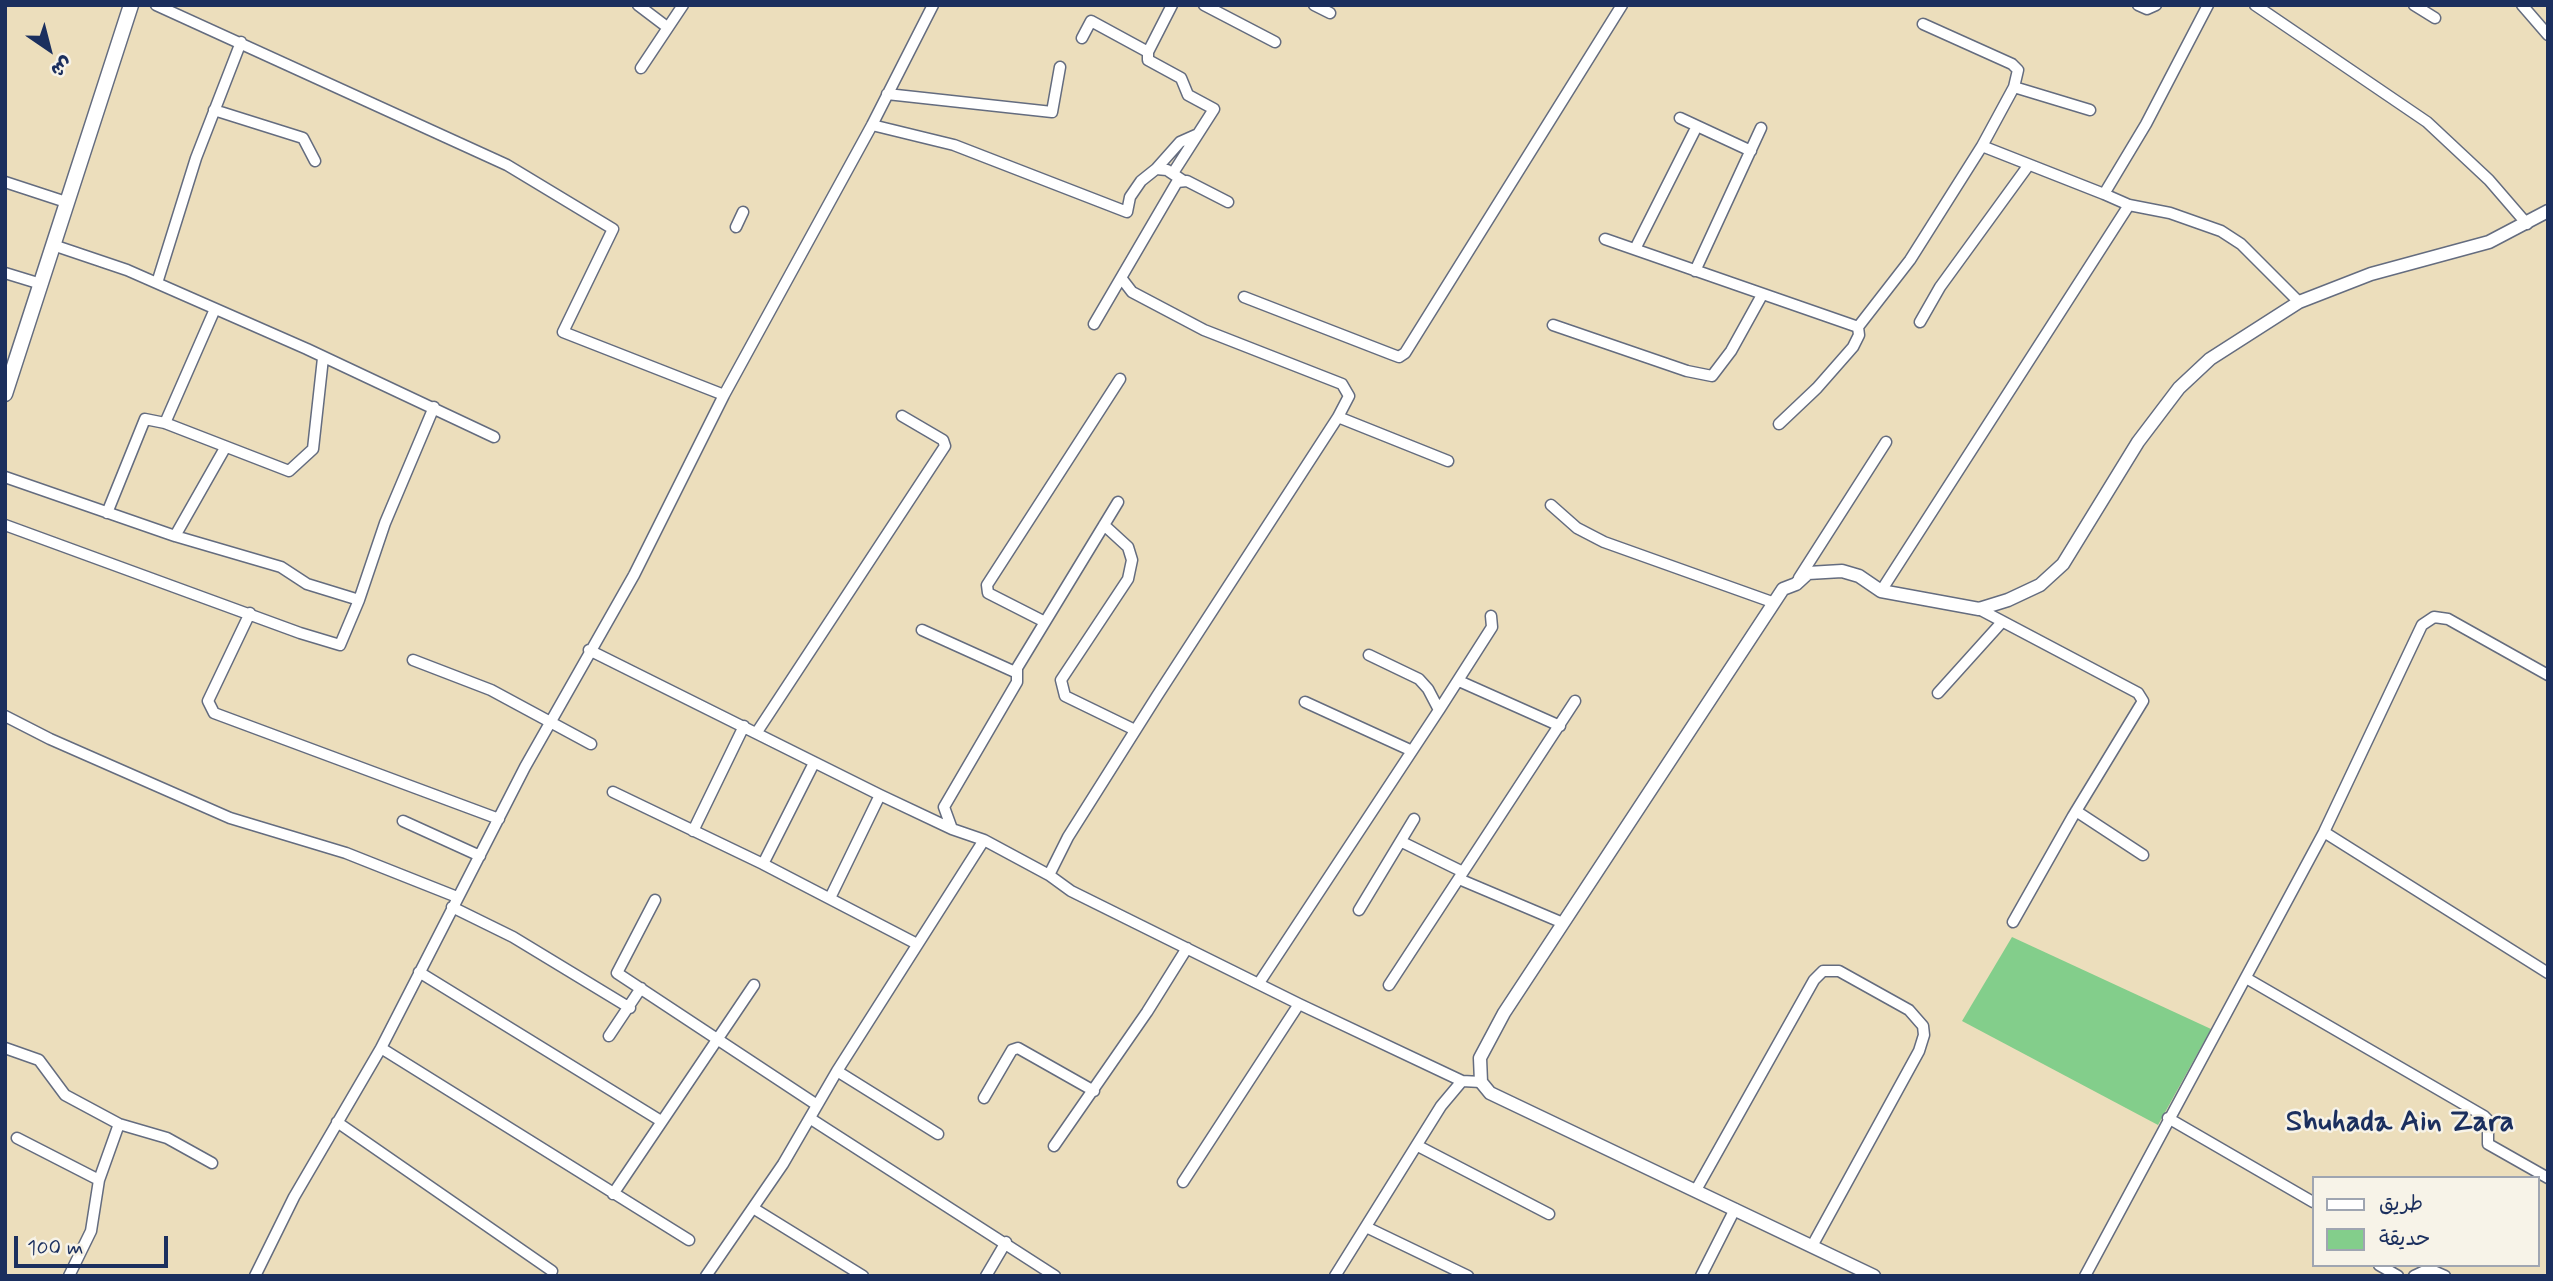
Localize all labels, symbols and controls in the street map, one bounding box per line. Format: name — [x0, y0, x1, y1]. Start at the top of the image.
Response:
north arrow — [14, 14, 84, 84]
text: ش — [46, 50, 77, 83]
district label: Shuhada Ain Zara — [2286, 1106, 2514, 1142]
legend — [2312, 1176, 2539, 1267]
text: طريق — [2379, 1190, 2423, 1218]
scale bar — [18, 1222, 172, 1266]
text: حديقة — [2379, 1225, 2430, 1253]
text: 100 m — [27, 1234, 83, 1262]

